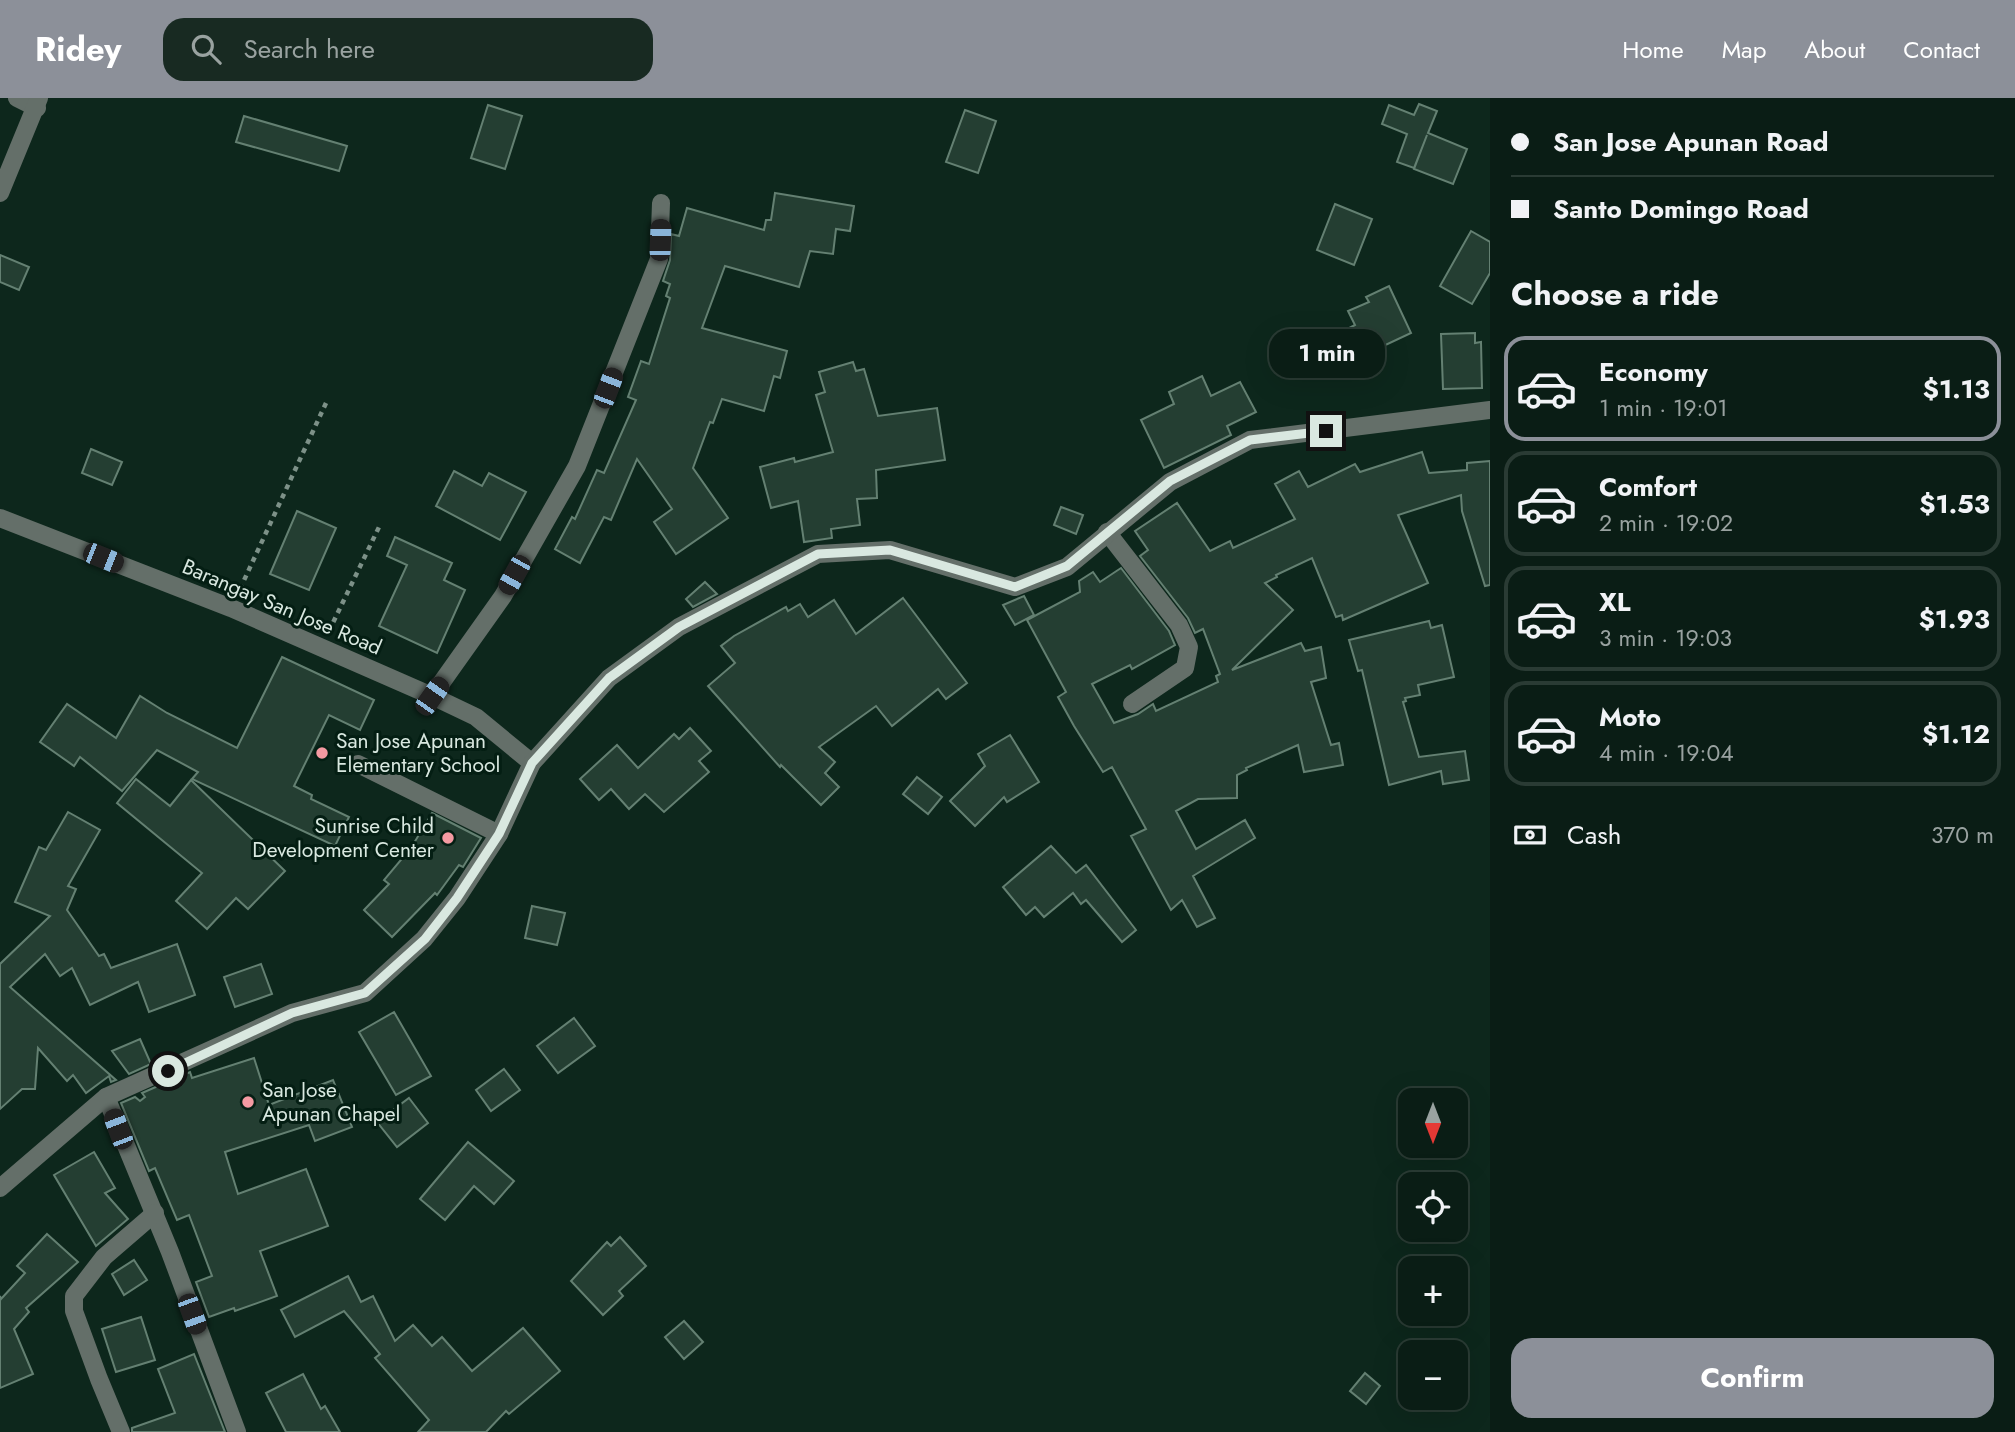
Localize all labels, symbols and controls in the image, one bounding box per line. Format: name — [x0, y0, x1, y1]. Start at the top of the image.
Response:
search box — [163, 18, 653, 81]
text: Ridey — [35, 26, 121, 73]
icon: search — [187, 30, 225, 68]
text: Search here — [243, 30, 375, 68]
text: Home — [1622, 32, 1684, 67]
text: Map — [1722, 32, 1766, 67]
text: About — [1804, 32, 1865, 67]
text: Contact — [1903, 32, 1980, 67]
text: San Jose Apunan Road — [1553, 123, 1829, 161]
text: Santo Domingo Road — [1553, 190, 1809, 228]
car — [649, 219, 672, 261]
text: Choose a ride — [1511, 271, 1719, 317]
callout: 1 min — [1268, 330, 1384, 378]
text: 1 min — [1298, 336, 1356, 370]
text: Economy — [1599, 353, 1708, 391]
icon: car — [1515, 357, 1578, 420]
car — [591, 365, 626, 411]
text: $1.13 — [1923, 370, 1990, 408]
text: 1 min · 19:01 — [1599, 391, 1728, 425]
route end — [1310, 415, 1342, 447]
text: Comfort — [1599, 468, 1697, 506]
icon: car — [1515, 472, 1578, 535]
text: $1.53 — [1919, 485, 1990, 523]
text: 2 min · 19:02 — [1599, 506, 1733, 540]
car — [80, 540, 127, 576]
street label: Barangay San Jose Road — [178, 551, 386, 663]
car — [495, 552, 534, 598]
text: XL — [1599, 583, 1631, 621]
icon: car — [1515, 587, 1578, 650]
text: $1.93 — [1919, 600, 1990, 638]
text: 3 min · 19:03 — [1599, 621, 1732, 655]
car — [412, 673, 453, 719]
text: Moto — [1599, 698, 1661, 736]
icon: car — [1515, 702, 1578, 765]
text: $1.12 — [1922, 715, 1990, 753]
place label: San Jose Apunan Elementary School — [336, 726, 500, 780]
text: 4 min · 19:04 — [1599, 736, 1734, 770]
marker: San Jose Apunan Elementary School — [314, 745, 330, 761]
place label: Sunrise Child Development Center — [252, 811, 435, 865]
icon: cash — [1511, 816, 1549, 854]
text: Cash — [1567, 816, 1621, 854]
text: 370 m — [1931, 818, 1994, 852]
marker: Sunrise Child Development Center — [440, 830, 456, 846]
route start — [152, 1055, 184, 1087]
place label: San Jose Apunan Chapel — [262, 1075, 400, 1129]
north arrow — [1398, 1088, 1468, 1158]
map controls — [1398, 1088, 1468, 1410]
marker: San Jose Apunan Chapel — [240, 1094, 256, 1110]
car — [101, 1106, 136, 1152]
button: locate — [1398, 1172, 1468, 1242]
button: + — [1398, 1256, 1468, 1326]
car — [175, 1291, 210, 1337]
button: Confirm — [1511, 1338, 1994, 1418]
button: − — [1398, 1340, 1468, 1410]

